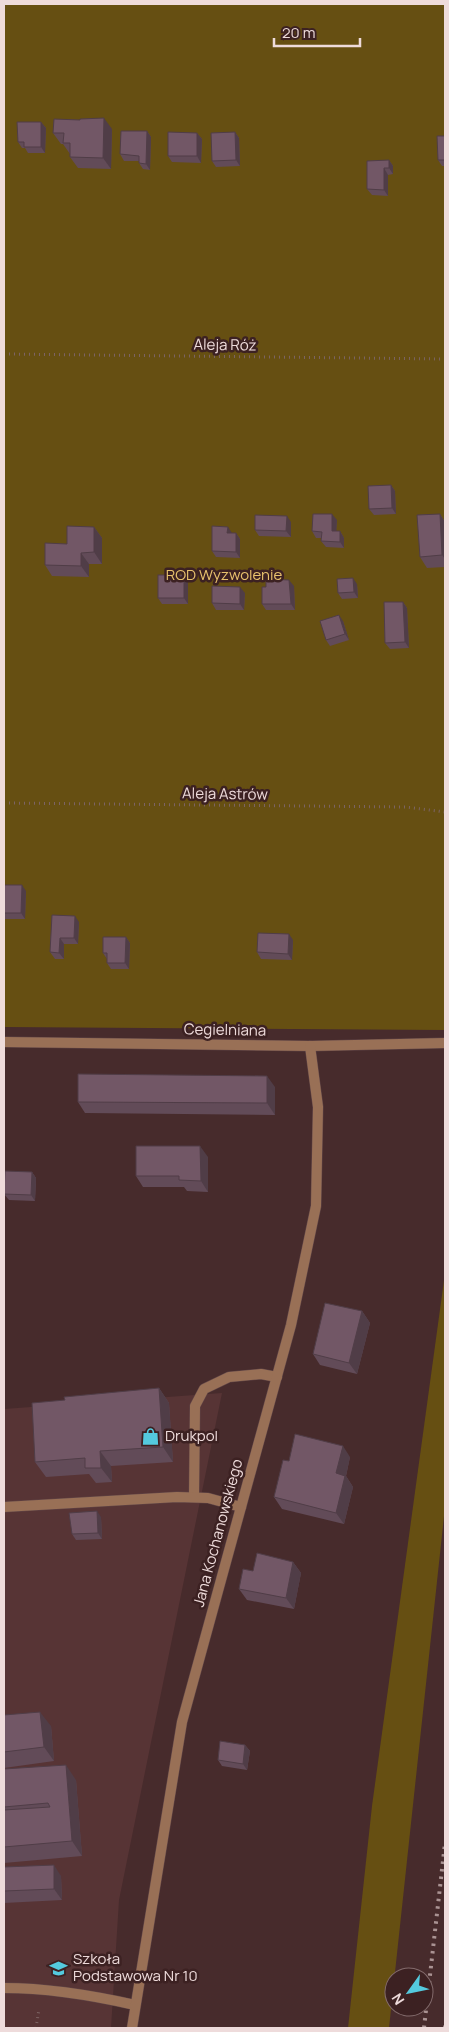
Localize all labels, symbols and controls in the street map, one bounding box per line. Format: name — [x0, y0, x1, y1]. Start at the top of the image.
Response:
scale bar — [274, 15, 360, 47]
text: 20 m — [282, 22, 315, 43]
street label: Aleja Róż — [193, 333, 257, 356]
park label: ROD Wyzwolenie — [166, 564, 283, 585]
street label: Aleja Astrów — [182, 782, 268, 805]
street label: Cegielniana — [184, 1018, 266, 1041]
place label: Drukpol — [165, 1425, 218, 1446]
shop icon: Drukpol — [141, 1426, 161, 1446]
street label: Jana Kochanowskiego — [188, 1457, 247, 1609]
place label: Szkoła Podstawowa Nr 10 — [73, 1948, 198, 1986]
school or university icon: Szkoła Podstawowa Nr 10 — [49, 1958, 69, 1978]
north arrow — [384, 1967, 434, 2017]
text: N — [387, 1990, 408, 2009]

